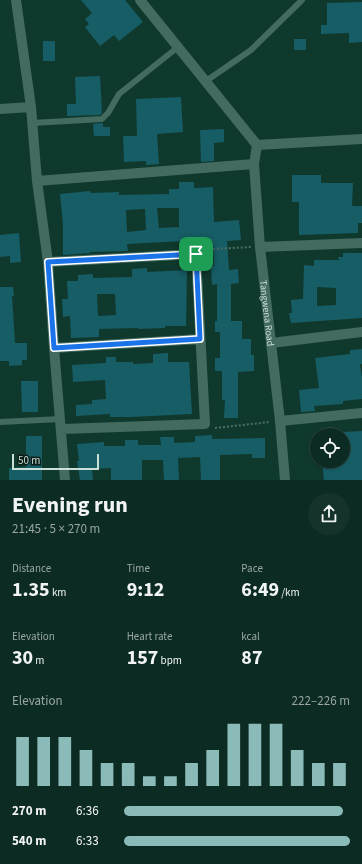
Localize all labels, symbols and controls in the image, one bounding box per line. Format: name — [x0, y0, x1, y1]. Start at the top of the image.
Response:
pin — [179, 237, 213, 271]
icon: arrive — [185, 243, 207, 265]
street label: Tangwena Road — [256, 279, 277, 347]
map controls — [310, 428, 350, 468]
button: locate — [310, 428, 350, 468]
scale bar — [12, 452, 99, 471]
text: 50 m — [18, 453, 40, 468]
text: Evening run — [12, 489, 128, 521]
button: share — [308, 493, 350, 535]
text: 21:45 · 5 × 270 m — [12, 520, 100, 538]
text: Distance — [12, 561, 51, 576]
text: Time — [127, 561, 150, 576]
text: Pace — [241, 561, 263, 576]
text: 1.35 — [12, 576, 50, 604]
text: 9:12 — [127, 576, 164, 604]
text: 6:49 — [241, 576, 279, 604]
text: km — [50, 585, 66, 600]
text: /km — [279, 585, 300, 600]
text: Elevation — [12, 629, 55, 644]
text: Heart rate — [127, 629, 172, 644]
text: kcal — [241, 629, 260, 644]
text: 30 — [12, 644, 33, 672]
text: 157 — [127, 644, 158, 672]
text: 87 — [241, 644, 262, 672]
text: m — [33, 653, 44, 668]
text: bpm — [158, 653, 182, 668]
text: Elevation — [12, 692, 63, 710]
text: 222–226 m — [292, 692, 350, 710]
text: 270 m — [12, 802, 46, 820]
text: 6:36 — [76, 802, 99, 820]
text: 540 m — [12, 832, 46, 850]
text: 6:33 — [76, 832, 99, 850]

